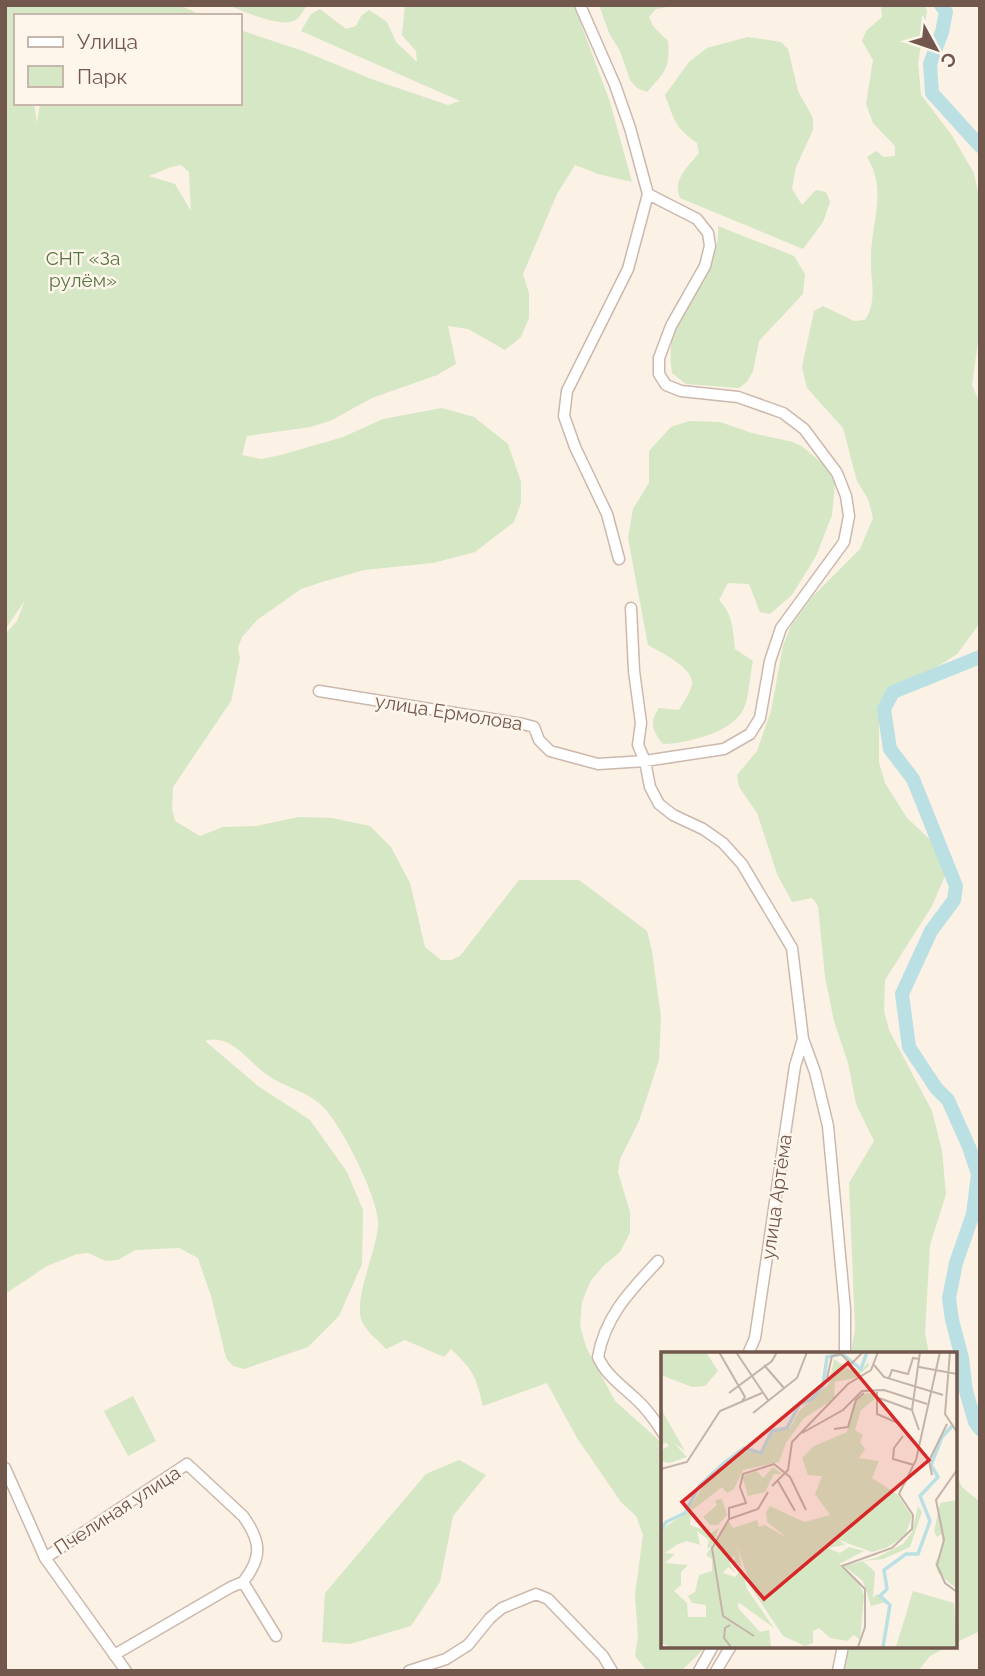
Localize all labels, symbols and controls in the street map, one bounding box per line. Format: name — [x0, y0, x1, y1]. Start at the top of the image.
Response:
legend — [14, 14, 242, 105]
north arrow — [901, 14, 971, 84]
text: Улица — [77, 29, 138, 54]
text: С — [936, 48, 962, 72]
text: Парк — [77, 64, 127, 89]
park label: СНТ «За рулём» — [46, 247, 120, 291]
street label: улица Ермолова — [374, 689, 524, 735]
street label: улица Артёма — [756, 1133, 796, 1261]
inset map — [661, 1352, 957, 1648]
street label: Пчелиная улица — [50, 1461, 184, 1559]

